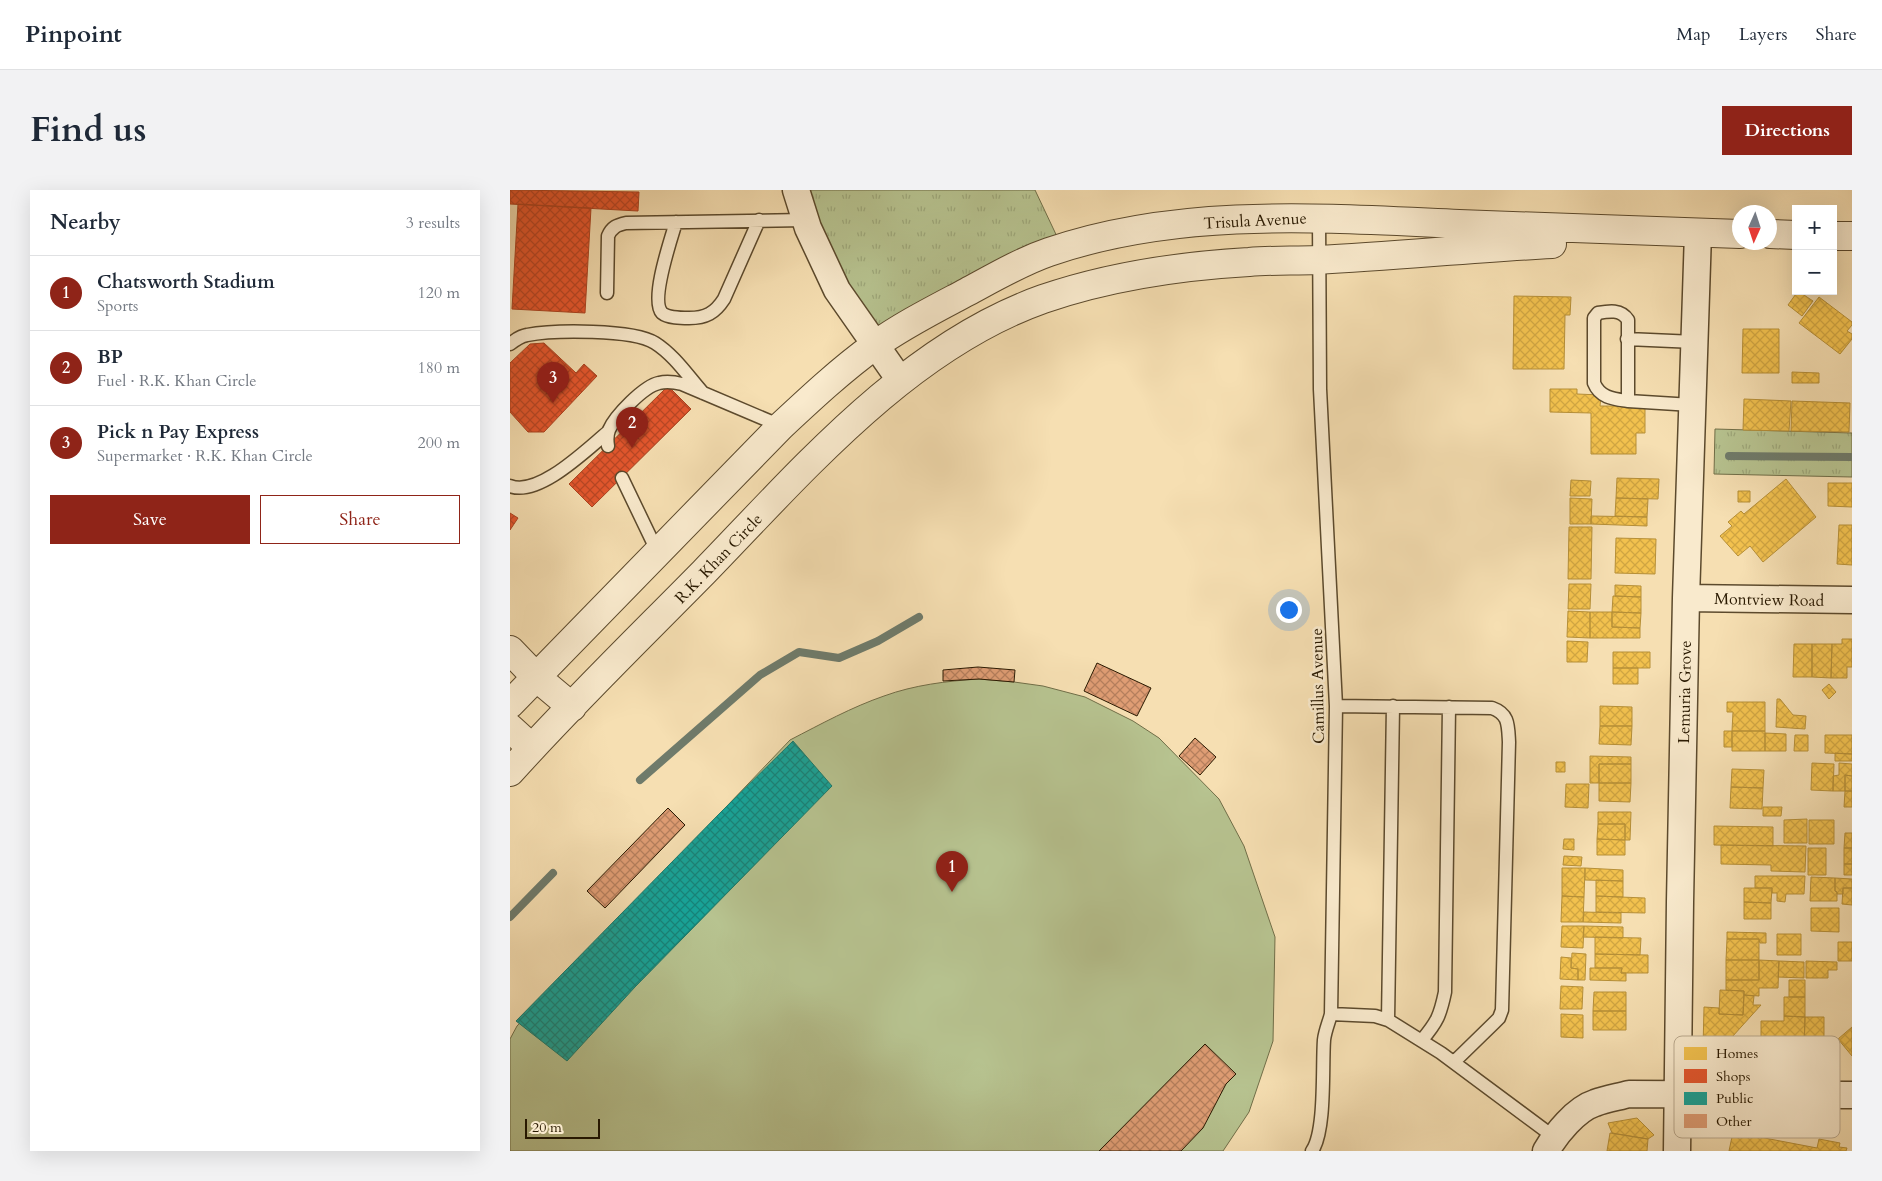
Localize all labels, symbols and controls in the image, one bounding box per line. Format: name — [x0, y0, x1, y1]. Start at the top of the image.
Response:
text: Pinpoint — [25, 18, 122, 51]
text: Map — [1676, 22, 1711, 47]
text: Layers — [1739, 22, 1788, 47]
text: Share — [1816, 22, 1857, 47]
text: Find us — [30, 106, 146, 154]
button: Directions — [1722, 106, 1852, 155]
north arrow — [1732, 205, 1777, 250]
map controls — [1792, 205, 1837, 295]
button: + — [1792, 205, 1837, 250]
street label: Trisula Avenue — [1203, 207, 1307, 235]
text: Nearby — [50, 208, 121, 237]
text: 3 results — [406, 212, 460, 234]
button: − — [1792, 250, 1837, 295]
text: Chatsworth Stadium — [97, 269, 275, 295]
text: 1 — [62, 282, 70, 304]
text: 120 m — [418, 282, 460, 304]
text: Sports — [97, 295, 138, 317]
text: BP — [97, 344, 123, 370]
text: 2 — [62, 357, 70, 379]
text: 180 m — [418, 357, 460, 379]
pin: 3 — [537, 362, 569, 403]
text: Fuel · R.K. Khan Circle — [97, 370, 257, 392]
pin: 2 — [616, 407, 648, 448]
text: Pick n Pay Express — [97, 419, 259, 445]
text: 3 — [62, 432, 70, 454]
text: 200 m — [418, 432, 460, 454]
text: Supermarket · R.K. Khan Circle — [97, 445, 313, 467]
button: Save — [50, 495, 250, 544]
button: Share — [260, 495, 460, 544]
street label: R.K. Khan Circle — [670, 509, 767, 609]
street label: Montview Road — [1714, 588, 1825, 612]
your location — [1276, 597, 1302, 623]
street label: Camillus Avenue — [1306, 628, 1330, 744]
street label: Lemuria Grove — [1673, 640, 1697, 744]
pin: 1 — [936, 851, 968, 892]
legend — [1674, 1036, 1840, 1138]
text: Homes — [1716, 1044, 1758, 1063]
text: Shops — [1716, 1067, 1751, 1086]
text: Public — [1716, 1089, 1753, 1108]
text: Other — [1716, 1112, 1753, 1131]
scale bar — [525, 1116, 600, 1139]
text: 20 m — [532, 1118, 562, 1137]

